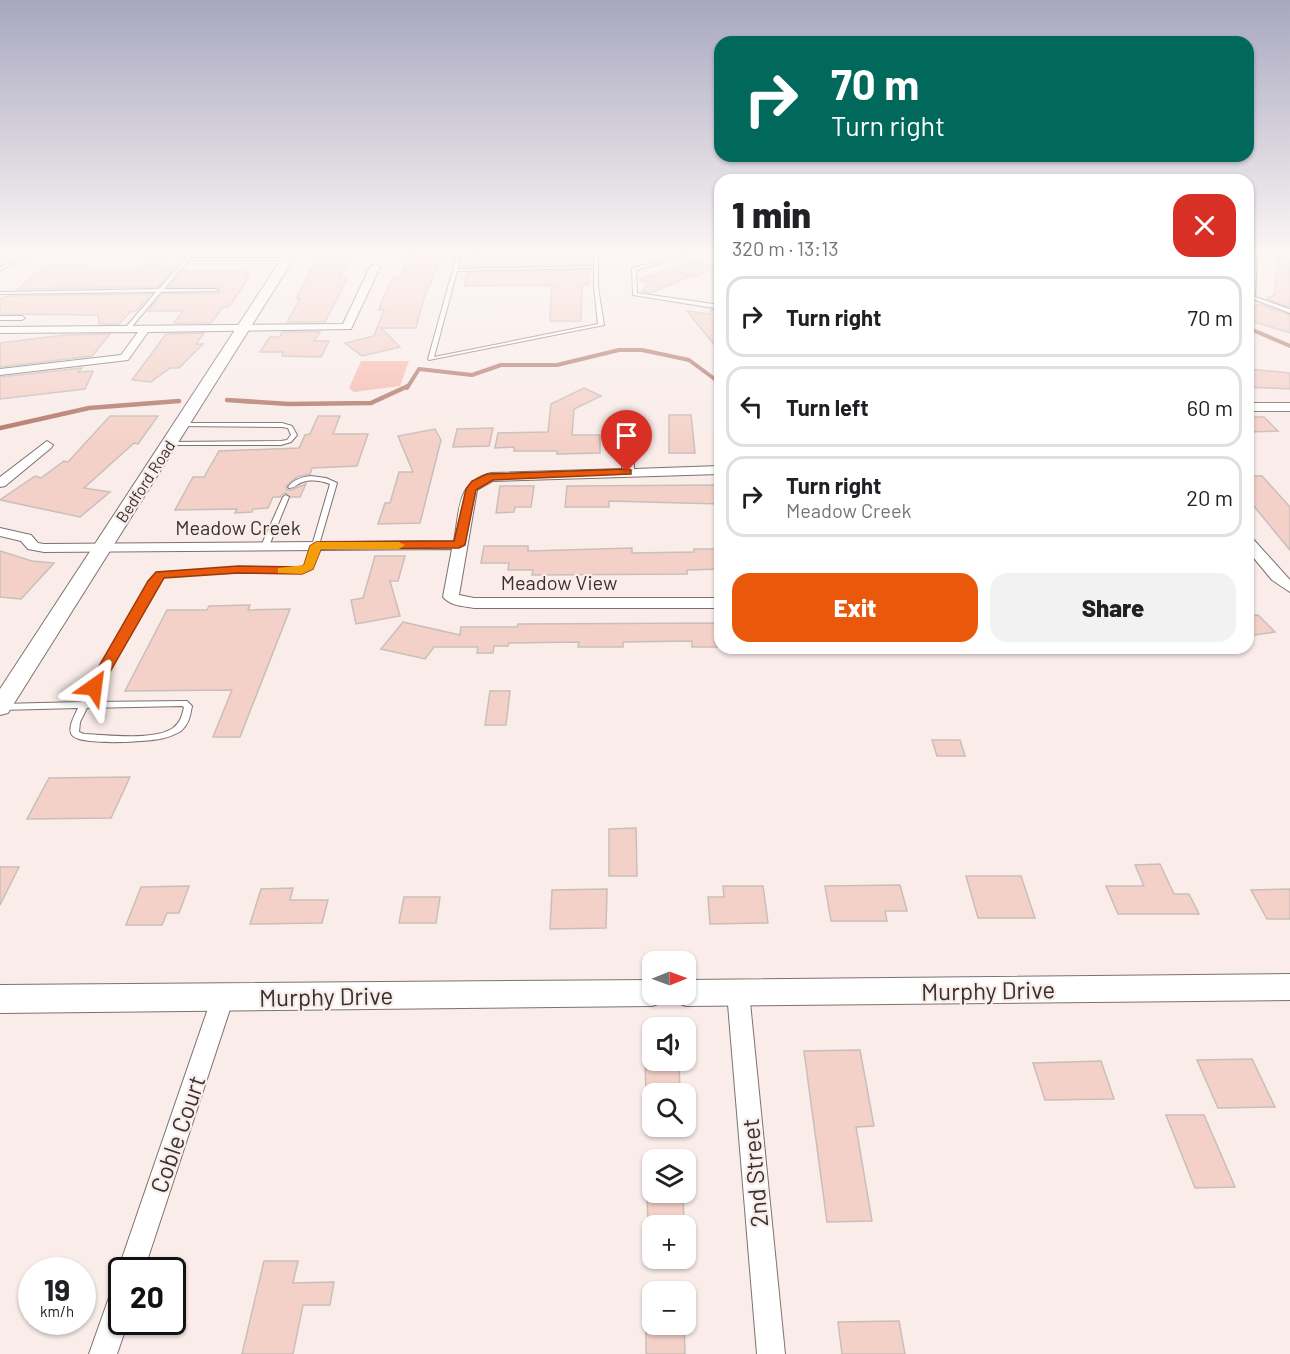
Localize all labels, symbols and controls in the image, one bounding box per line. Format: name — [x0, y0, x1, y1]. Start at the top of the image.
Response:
text: 70 m — [831, 58, 919, 108]
icon: right — [732, 60, 810, 138]
text: Turn right — [831, 109, 945, 141]
text: 1 min — [732, 192, 811, 235]
button: close — [1173, 194, 1236, 257]
text: 320 m · 13:13 — [732, 236, 838, 260]
icon: right — [735, 300, 768, 333]
text: Turn right — [786, 304, 881, 330]
text: 70 m — [1188, 304, 1233, 330]
icon: left — [735, 390, 768, 423]
text: Turn left — [786, 394, 869, 420]
text: 60 m — [1187, 394, 1233, 420]
pin — [601, 410, 652, 472]
icon: arrive — [610, 419, 643, 452]
street label: Bedford Road — [111, 436, 179, 526]
text: Turn right — [786, 472, 881, 498]
icon: right — [735, 480, 768, 513]
text: 20 m — [1186, 484, 1233, 510]
text: Meadow Creek — [786, 498, 912, 522]
street label: Meadow Creek — [175, 515, 301, 539]
street label: Meadow View — [501, 570, 617, 594]
button: Exit — [732, 573, 978, 642]
button: Share — [990, 573, 1236, 642]
position arrow — [62, 655, 126, 719]
north arrow — [642, 951, 696, 1005]
map controls — [642, 951, 696, 1335]
street label: Murphy Drive — [921, 974, 1055, 1006]
street label: Murphy Drive — [259, 980, 393, 1012]
button: sound — [642, 1017, 696, 1071]
street label: Coble Court — [143, 1072, 211, 1196]
button: search — [642, 1083, 696, 1137]
street label: 2nd Street — [735, 1117, 773, 1229]
button: layers — [642, 1149, 696, 1203]
button: + — [642, 1215, 696, 1269]
speed limit sign: 20 — [108, 1257, 186, 1335]
text: 19 — [44, 1271, 70, 1307]
button: − — [642, 1281, 696, 1335]
text: km/h — [40, 1302, 74, 1320]

